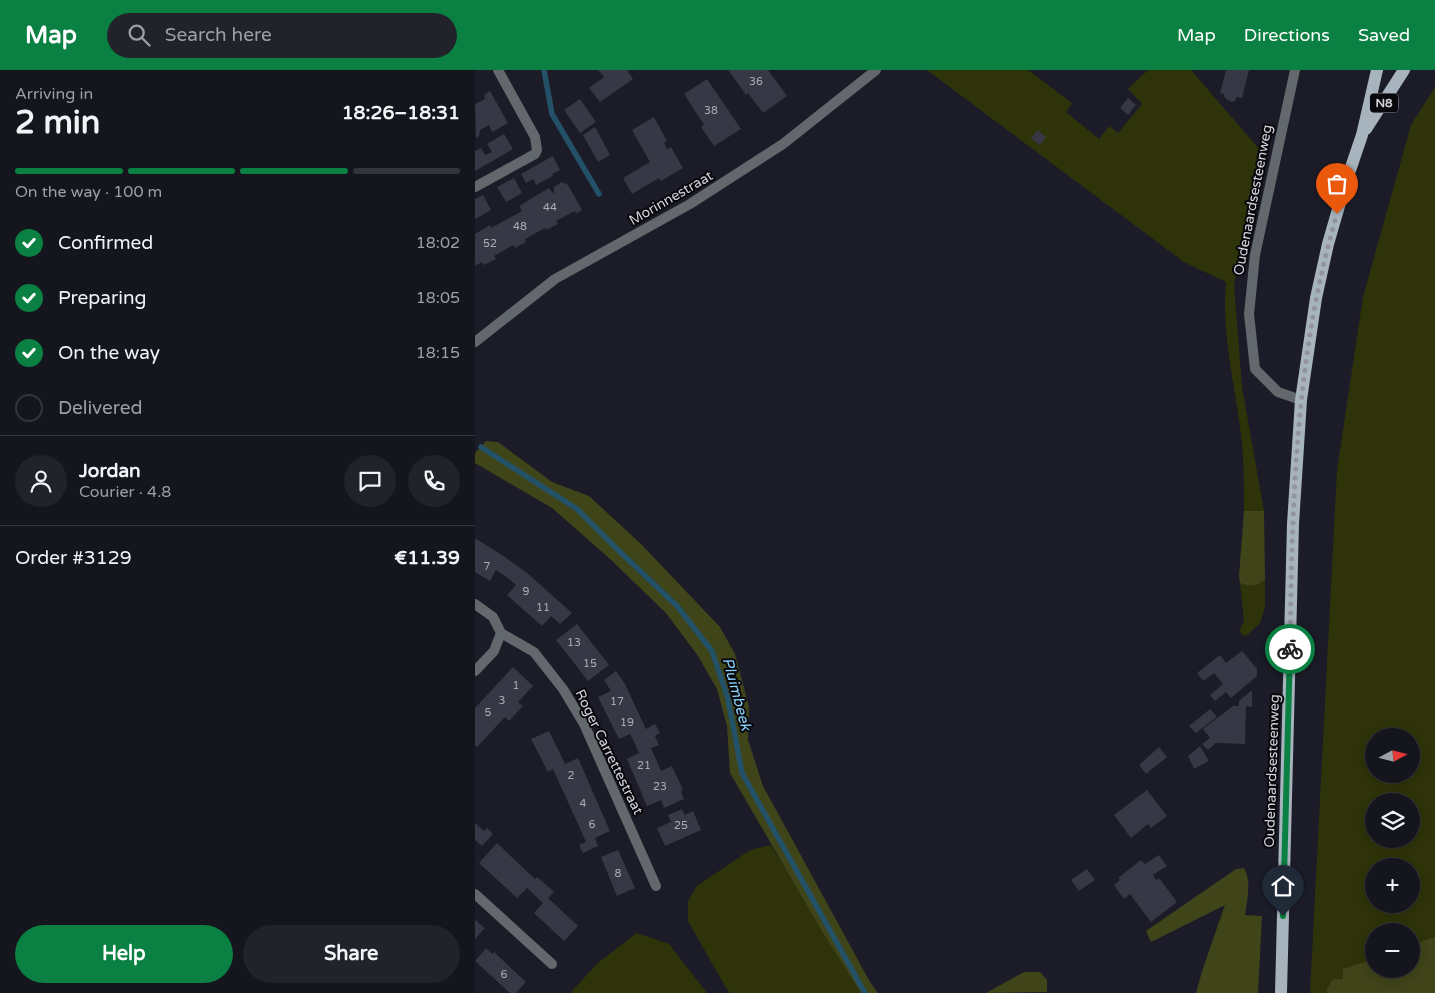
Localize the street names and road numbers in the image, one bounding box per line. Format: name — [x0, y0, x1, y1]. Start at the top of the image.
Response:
road number: N8 — [1370, 93, 1398, 112]
street label: Oudenaardsesteenweg — [1230, 123, 1276, 277]
street label: Morinnestraat — [626, 167, 716, 229]
street label: Roger Carrettestraat — [571, 687, 647, 818]
street label: Oudenaardsesteenweg — [1261, 694, 1283, 848]

